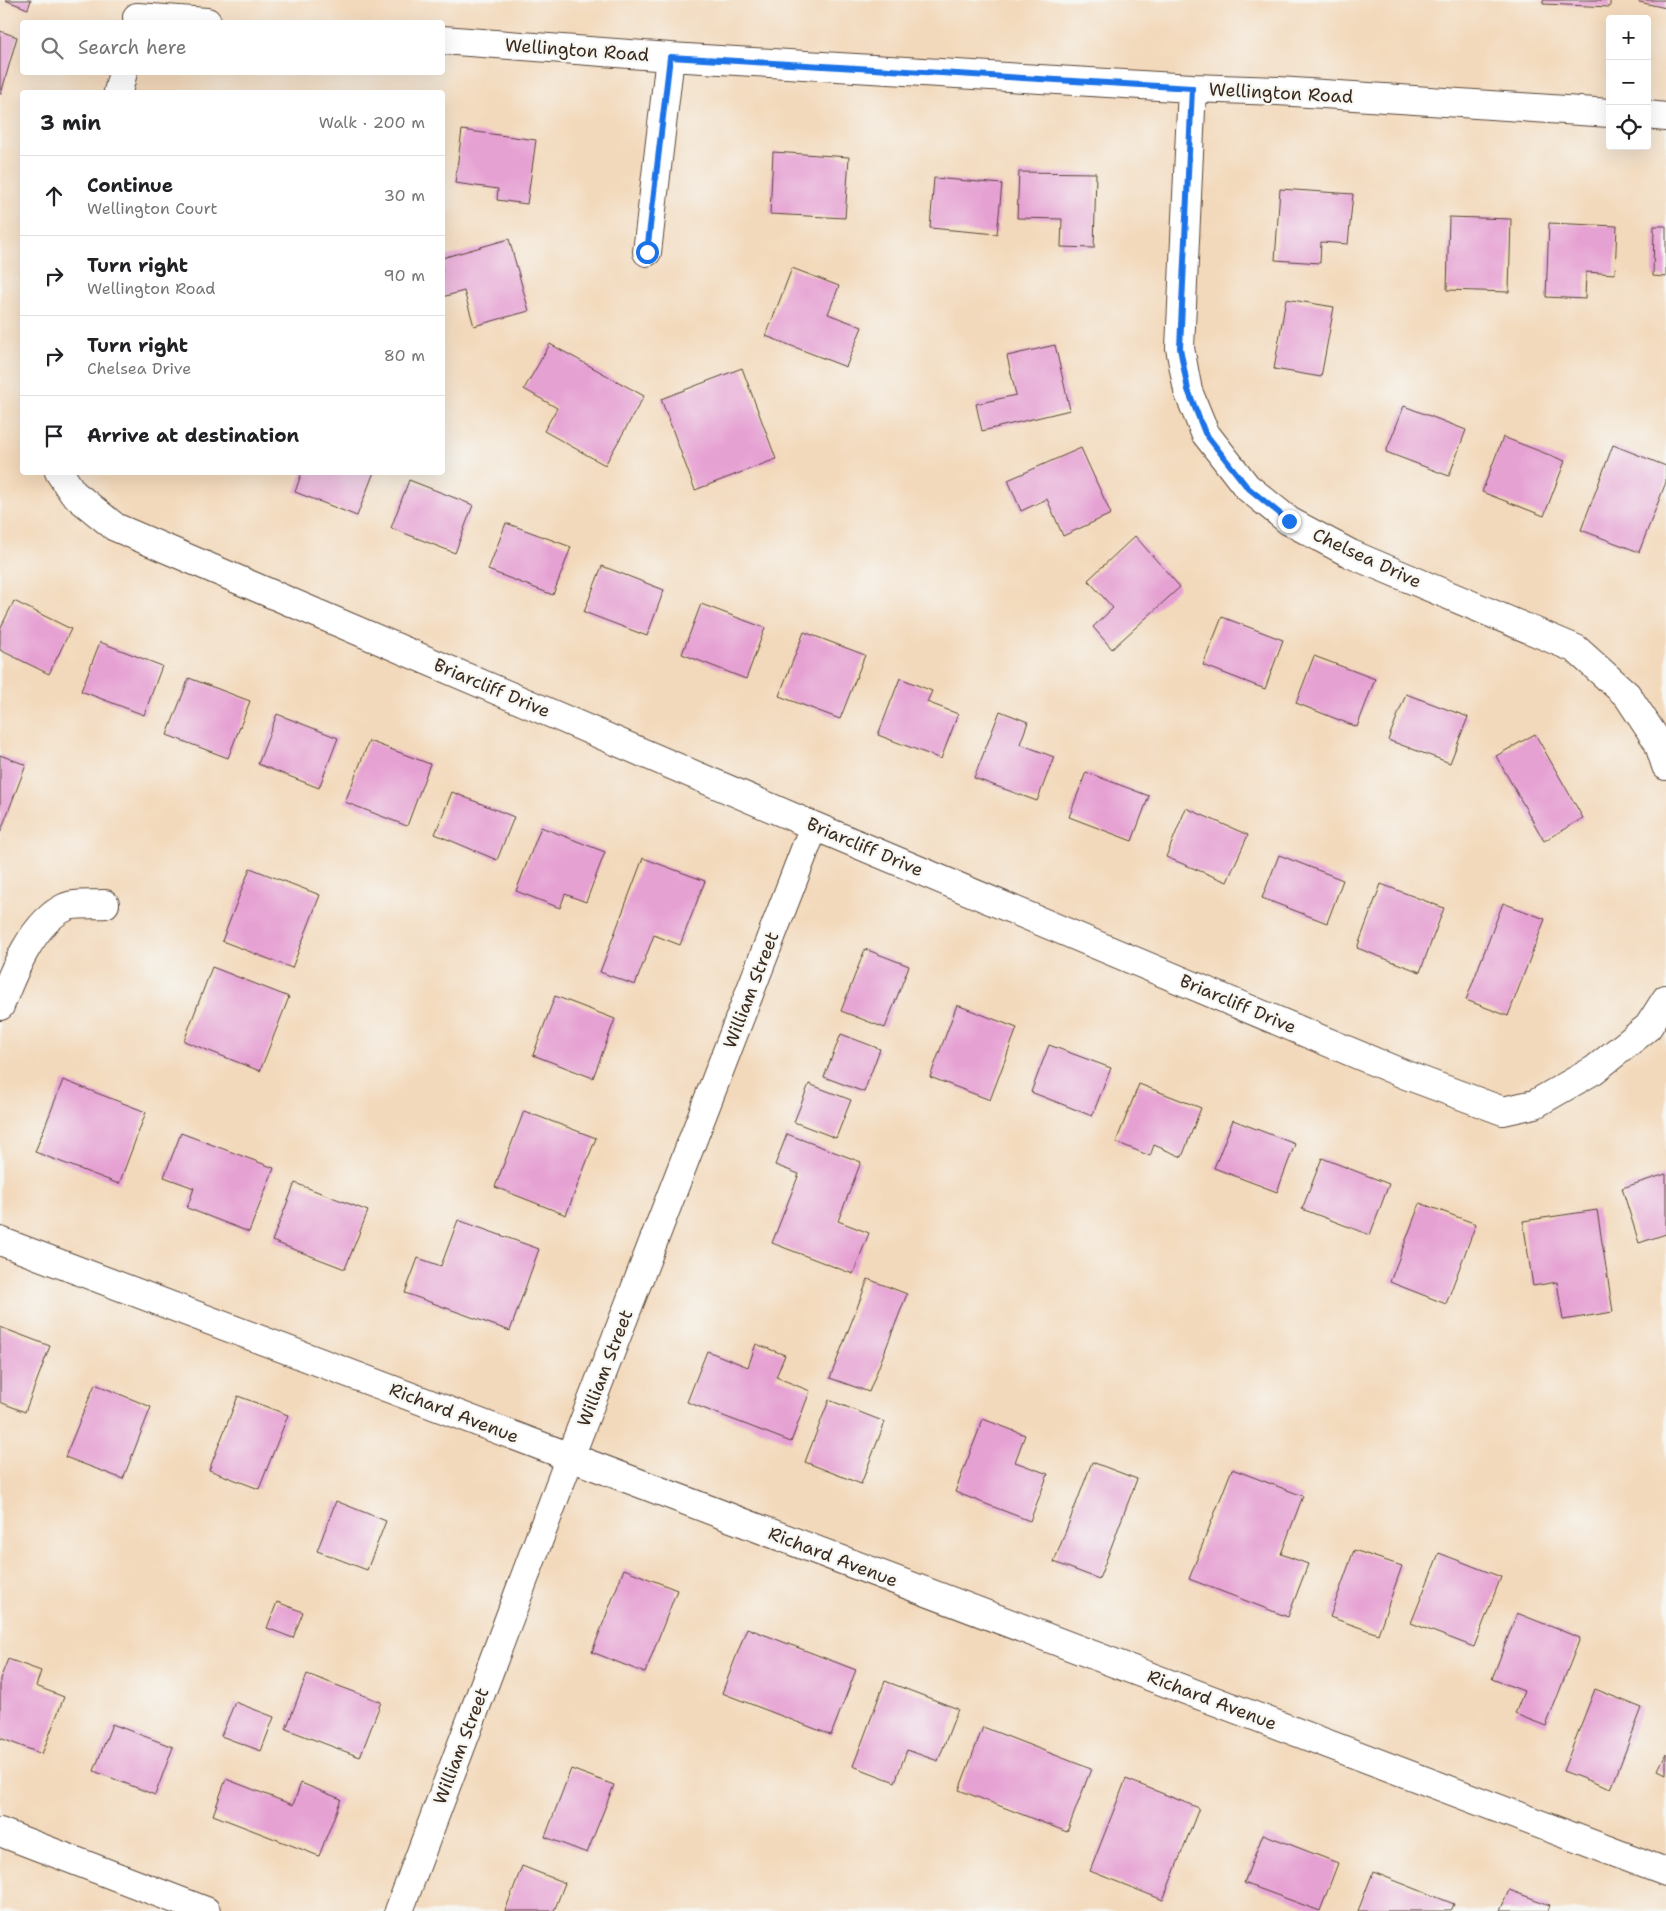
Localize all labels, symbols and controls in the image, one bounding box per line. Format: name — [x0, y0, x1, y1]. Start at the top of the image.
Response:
map controls — [1606, 15, 1651, 150]
button: + — [1606, 15, 1651, 60]
search box — [20, 20, 445, 75]
street label: Wellington Road — [504, 33, 650, 67]
icon: search — [38, 34, 66, 62]
text: Search here — [78, 35, 187, 60]
button: − — [1606, 60, 1651, 105]
street label: Wellington Road — [1208, 77, 1354, 109]
button: locate — [1606, 105, 1651, 150]
text: 3 min — [40, 109, 101, 137]
text: Walk · 200 m — [319, 112, 425, 133]
text: Continue — [87, 173, 173, 198]
icon: ahead — [40, 182, 68, 210]
text: 30 m — [384, 185, 425, 206]
text: Wellington Court — [87, 198, 218, 219]
route start — [636, 241, 659, 264]
text: Turn right — [87, 253, 188, 278]
icon: right — [40, 262, 68, 290]
text: 90 m — [384, 265, 425, 286]
text: Wellington Road — [87, 278, 215, 299]
text: Turn right — [87, 333, 188, 358]
icon: right — [40, 342, 68, 370]
text: 80 m — [384, 345, 425, 366]
text: Chelsea Drive — [87, 358, 191, 379]
icon: arrive — [40, 422, 68, 450]
text: Arrive at destination — [87, 423, 299, 448]
route end — [1278, 510, 1301, 533]
street label: Chelsea Drive — [1309, 522, 1425, 594]
street label: Briarcliff Drive — [430, 653, 554, 723]
street label: Briarcliff Drive — [803, 812, 927, 882]
street label: William Street — [718, 928, 784, 1052]
street label: Briarcliff Drive — [1176, 969, 1300, 1039]
street label: William Street — [572, 1306, 638, 1430]
street label: Richard Avenue — [386, 1377, 522, 1449]
street label: Richard Avenue — [765, 1521, 901, 1593]
street label: Richard Avenue — [1144, 1664, 1280, 1736]
street label: William Street — [428, 1684, 494, 1808]

